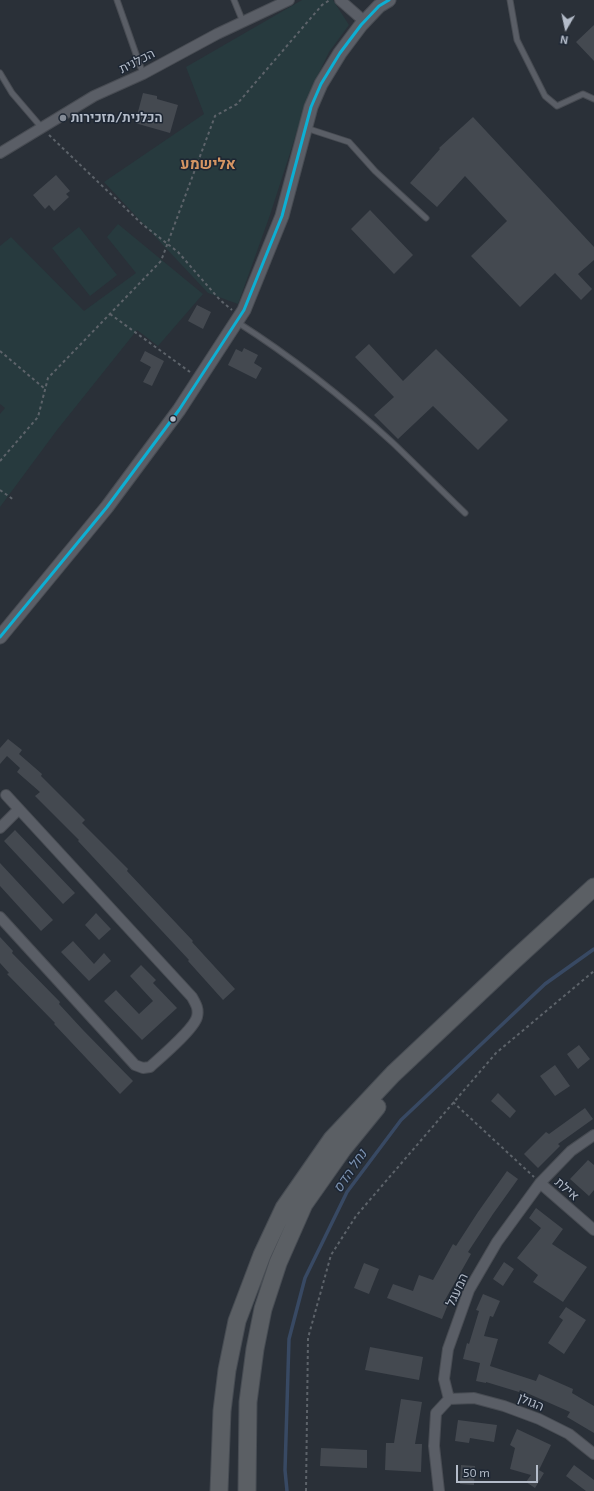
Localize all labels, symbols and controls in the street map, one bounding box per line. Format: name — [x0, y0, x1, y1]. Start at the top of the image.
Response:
north arrow — [546, 8, 586, 48]
text: N — [559, 33, 569, 47]
street label: הכלנית — [117, 45, 157, 77]
place label: הכלנית/מזכירות — [71, 110, 163, 126]
marker: הכלנית/מזכירות — [58, 113, 68, 123]
district label: אלישמע — [180, 155, 236, 173]
unlabelled marker — [168, 414, 178, 424]
water label: נחל הדס — [330, 1146, 370, 1196]
street label: אילת — [552, 1174, 582, 1204]
street label: המעגל — [443, 1271, 471, 1309]
street label: הגולן — [516, 1390, 546, 1414]
scale bar — [458, 1457, 540, 1483]
text: 50 m — [463, 1465, 490, 1479]

